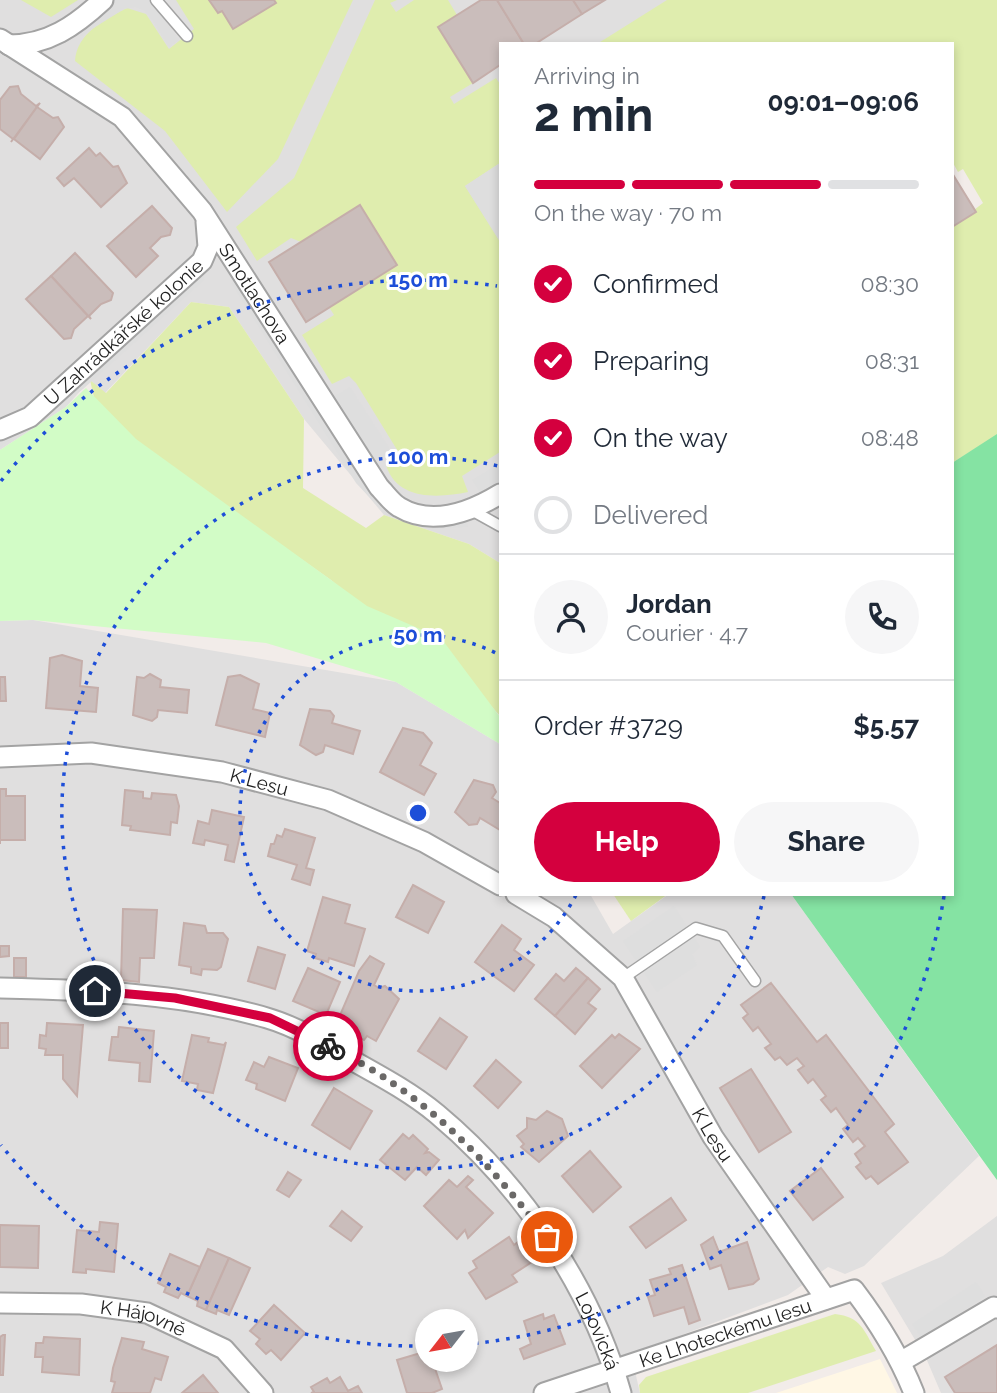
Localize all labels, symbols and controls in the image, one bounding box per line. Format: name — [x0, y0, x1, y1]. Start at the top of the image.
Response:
text: Arriving in — [534, 62, 640, 89]
text: 09:01–09:06 — [768, 87, 919, 117]
text: 2 min — [534, 88, 653, 142]
text: On the way · 70 m — [534, 199, 722, 226]
street label: Smotlachova — [215, 239, 295, 348]
street label: U Zahrádkářské kolonie — [39, 254, 208, 410]
icon: check — [534, 265, 572, 303]
text: 150 m — [388, 267, 448, 292]
text: Confirmed — [593, 269, 719, 299]
text: 08:30 — [861, 270, 919, 297]
icon: check — [534, 342, 572, 380]
text: Preparing — [593, 346, 709, 376]
text: 08:31 — [865, 347, 919, 374]
icon: check — [534, 419, 572, 457]
text: On the way — [593, 423, 728, 453]
text: 08:48 — [861, 424, 919, 451]
text: 100 m — [388, 444, 448, 469]
text: Delivered — [593, 500, 708, 530]
button: person — [534, 580, 608, 654]
button: phone — [845, 580, 919, 654]
text: Jordan — [626, 589, 712, 619]
text: Courier · 4.7 — [626, 619, 748, 646]
text: 50 m — [393, 622, 443, 647]
text: Order #3729 — [534, 711, 683, 741]
text: $5.57 — [853, 711, 919, 741]
street label: K Lesu — [228, 764, 291, 800]
centre of rings — [406, 801, 430, 825]
button: Help — [534, 802, 720, 882]
button: Share — [734, 802, 919, 882]
pin — [65, 961, 125, 1021]
icon: home — [76, 972, 114, 1010]
courier — [293, 1011, 363, 1081]
icon: bike — [309, 1027, 347, 1065]
street label: K Lesu — [688, 1104, 738, 1166]
pin — [517, 1207, 577, 1267]
icon: bag — [528, 1218, 566, 1256]
street label: Lojovická — [571, 1288, 624, 1373]
street label: Ke Lhoteckému lesu — [636, 1294, 814, 1372]
street label: K Hájovně — [99, 1296, 190, 1341]
north arrow — [415, 1309, 478, 1372]
map controls — [415, 1309, 478, 1372]

